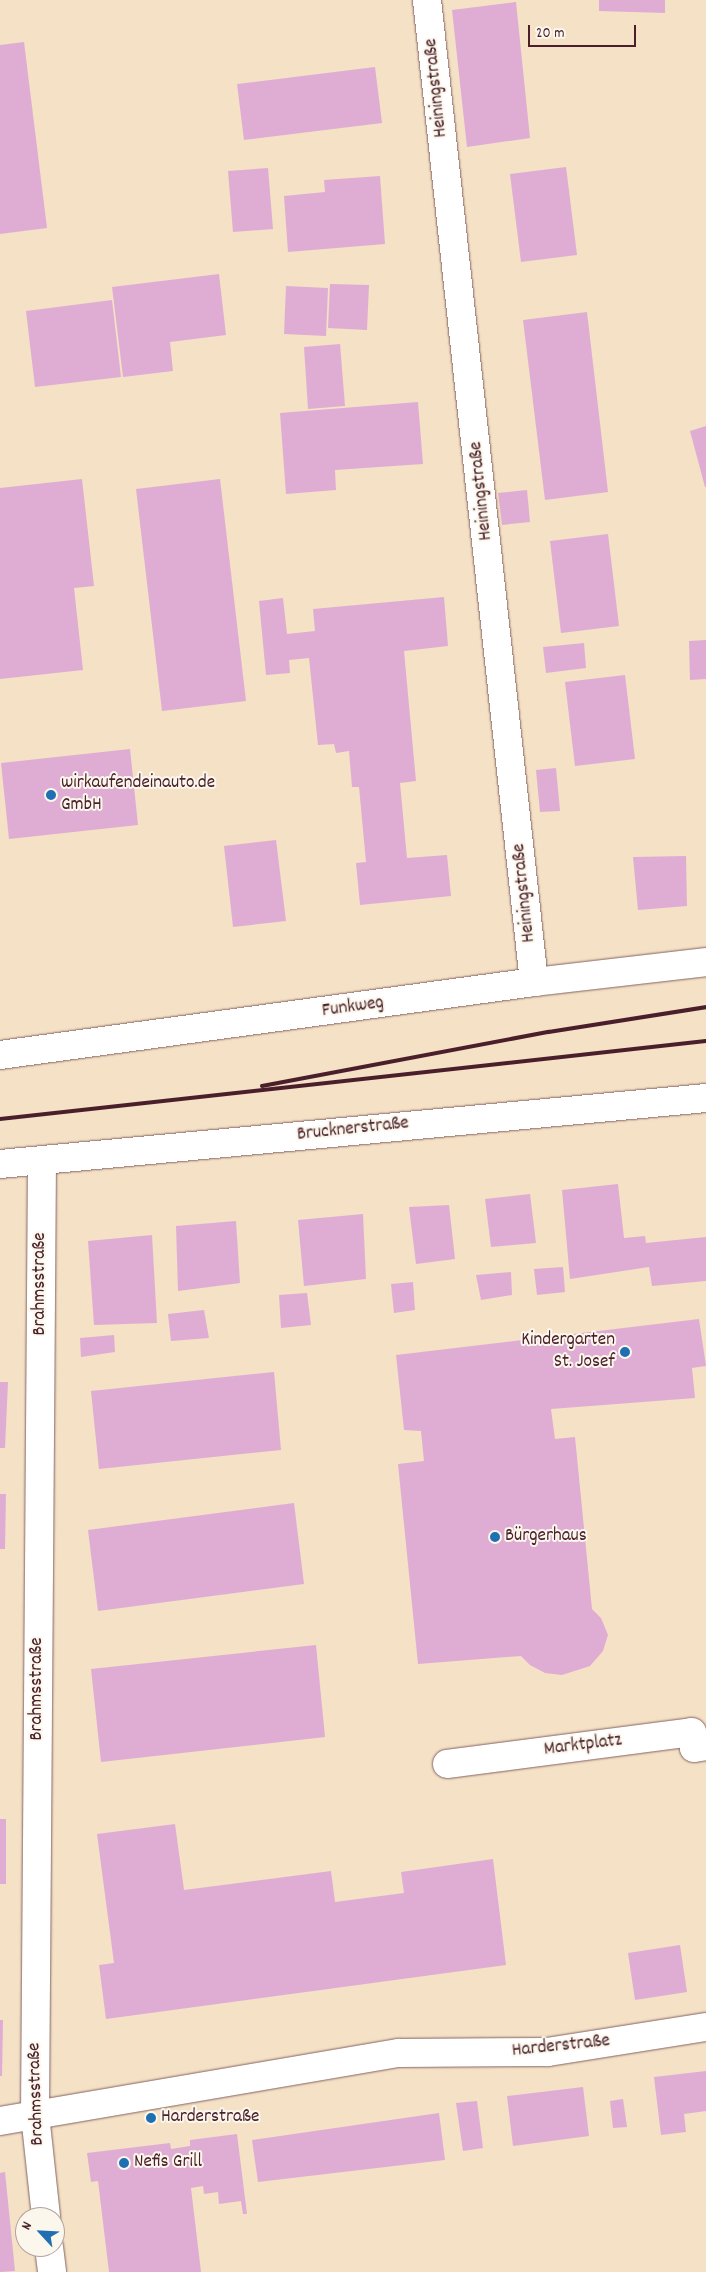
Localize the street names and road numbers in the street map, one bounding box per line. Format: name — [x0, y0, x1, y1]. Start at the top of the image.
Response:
street label: Heiningstraße — [420, 37, 454, 139]
street label: Heiningstraße — [465, 440, 499, 542]
street label: Heiningstraße — [508, 842, 542, 944]
street label: Funkweg — [321, 992, 385, 1024]
street label: Brucknerstraße — [296, 1113, 410, 1147]
street label: Brahmsstraße — [30, 1232, 52, 1336]
street label: Brahmsstraße — [27, 1637, 49, 1741]
street label: Marktplatz — [543, 1730, 623, 1762]
street label: Harderstraße — [511, 2031, 611, 2063]
street label: Brahmsstraße — [24, 2042, 50, 2146]

